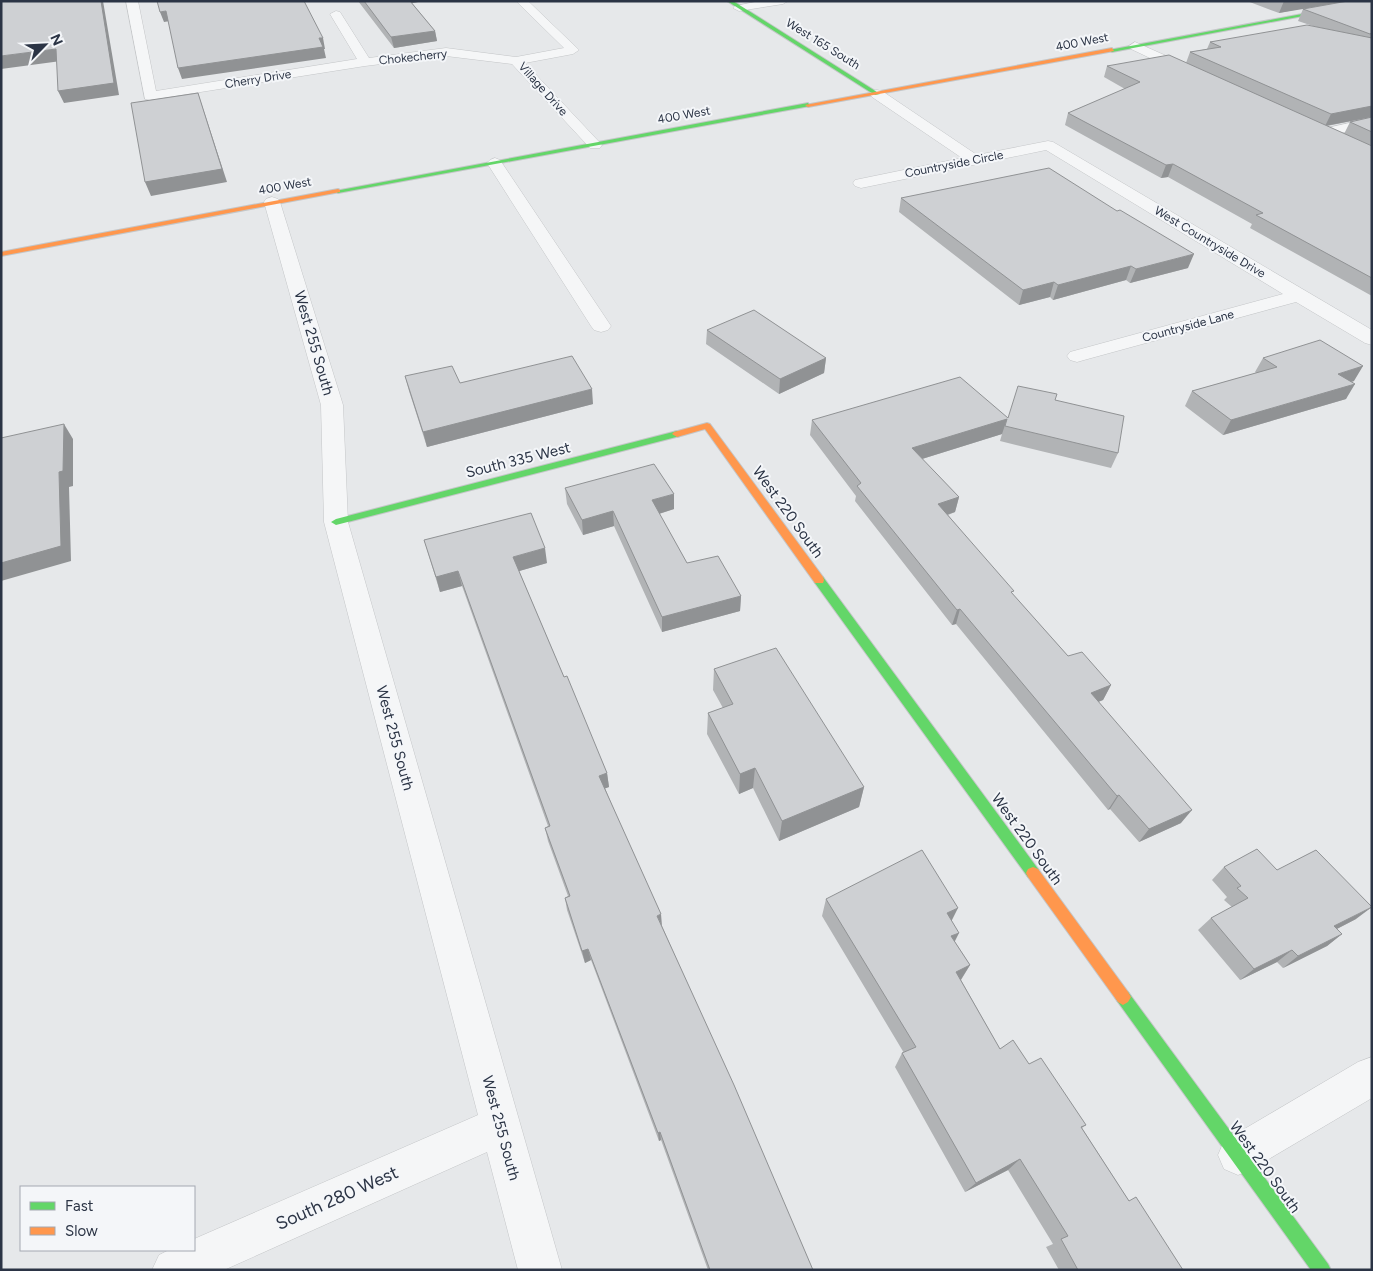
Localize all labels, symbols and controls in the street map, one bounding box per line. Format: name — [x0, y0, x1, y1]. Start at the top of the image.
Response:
street label: West 165 South — [783, 16, 863, 72]
north arrow — [20, 20, 70, 70]
street label: 400 West — [1054, 30, 1110, 54]
text: N — [46, 32, 66, 48]
street label: Chokecherry — [378, 46, 449, 68]
street label: Village Drive — [515, 59, 571, 119]
street label: Cherry Drive — [224, 67, 293, 91]
street label: 400 West — [656, 103, 712, 127]
street label: Countryside Circle — [904, 148, 1005, 180]
street label: 400 West — [257, 174, 313, 198]
street label: West Countryside Drive — [1152, 203, 1269, 281]
street label: West 255 South — [290, 289, 338, 397]
street label: Countryside Lane — [1141, 307, 1236, 345]
street label: South 335 West — [464, 438, 573, 482]
street label: West 220 South — [749, 463, 827, 561]
street label: West 255 South — [372, 684, 418, 792]
street label: West 220 South — [988, 790, 1066, 888]
street label: West 255 South — [478, 1074, 524, 1182]
street label: West 220 South — [1226, 1118, 1304, 1216]
street label: South 280 West — [272, 1161, 402, 1235]
legend — [20, 1186, 195, 1251]
text: Fast — [65, 1197, 94, 1215]
text: Slow — [65, 1222, 98, 1240]

